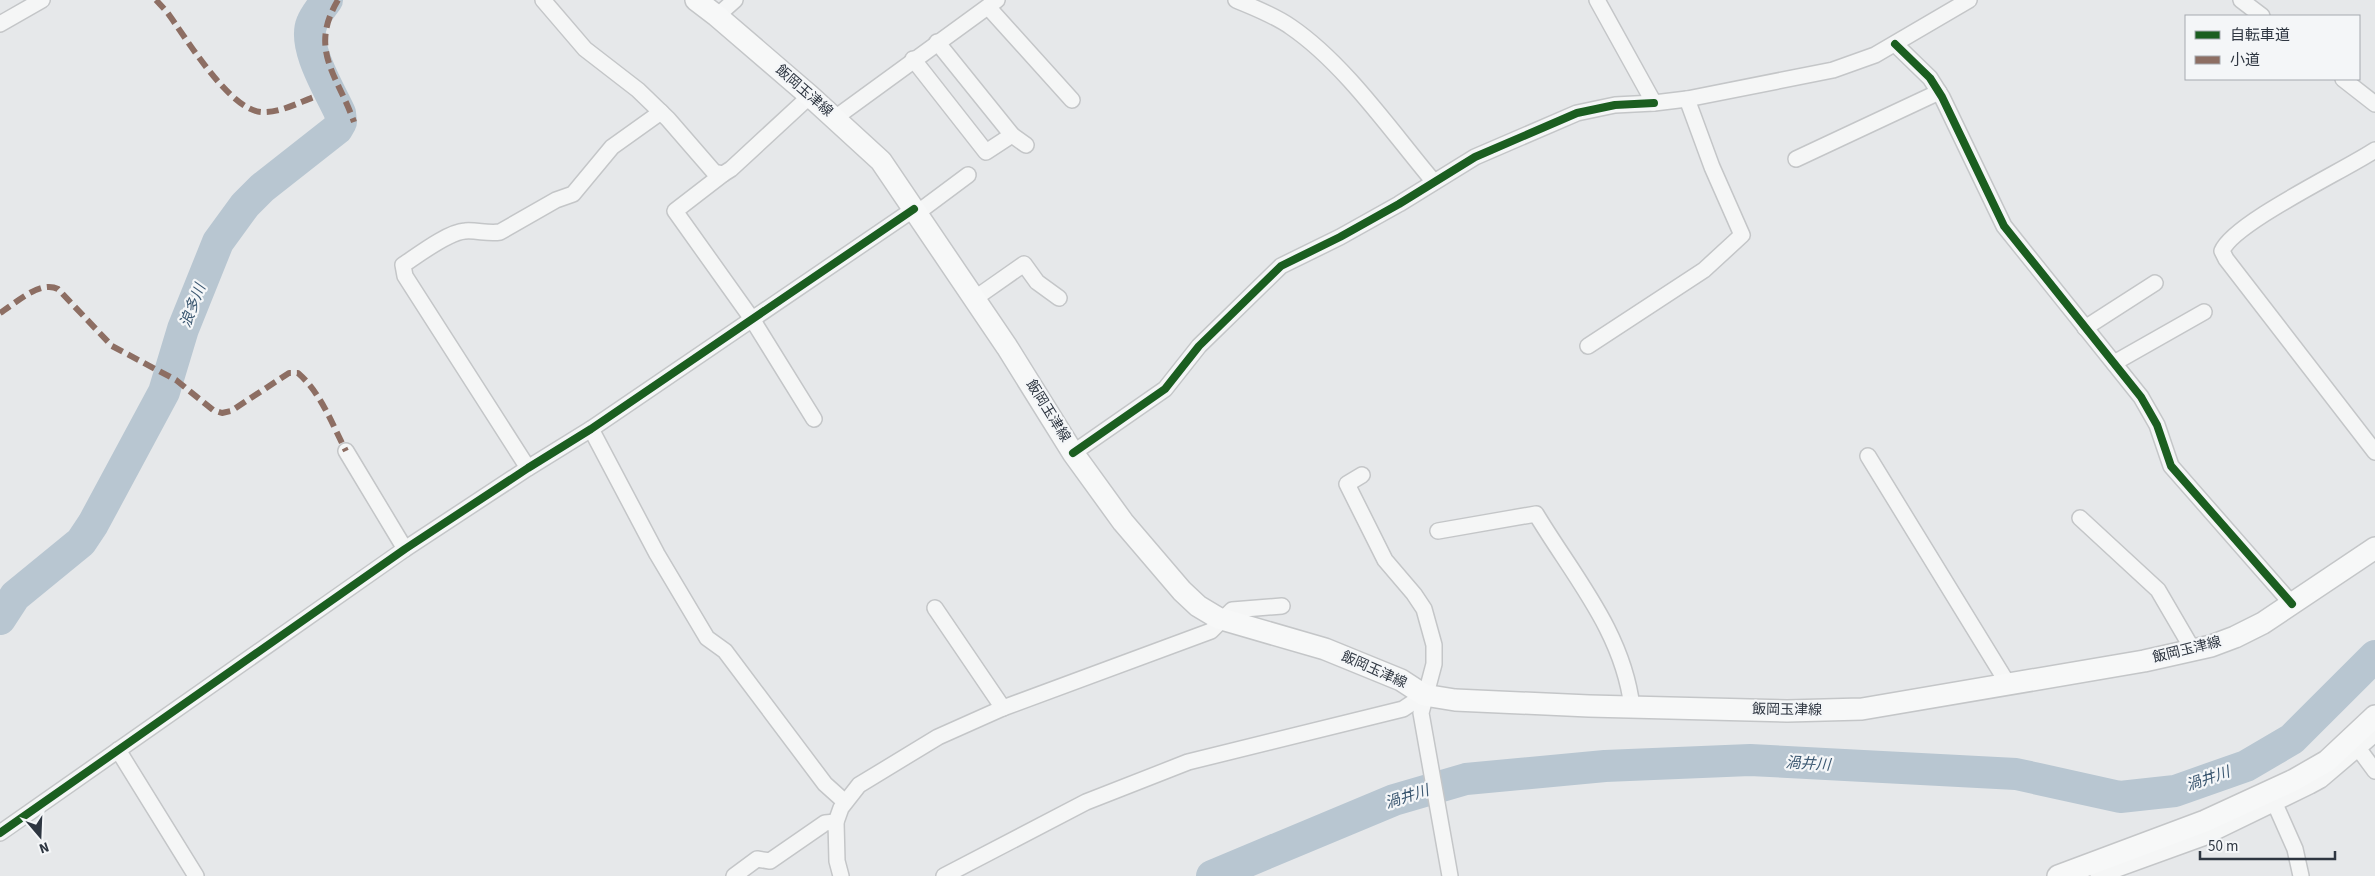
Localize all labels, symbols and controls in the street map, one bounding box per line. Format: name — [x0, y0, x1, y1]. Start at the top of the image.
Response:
legend — [2185, 15, 2360, 80]
text: 自転車道 — [2230, 25, 2290, 46]
text: 小道 — [2230, 50, 2260, 71]
street label: 飯岡玉津線 — [771, 60, 837, 122]
water label: 浪多川 — [175, 279, 212, 331]
street label: 飯岡玉津線 — [1021, 376, 1075, 446]
street label: 飯岡玉津線 — [2151, 632, 2223, 668]
street label: 飯岡玉津線 — [1338, 647, 1410, 693]
street label: 飯岡玉津線 — [1752, 699, 1822, 721]
water label: 渦井川 — [1785, 752, 1833, 776]
water label: 渦井川 — [2183, 761, 2235, 796]
water label: 渦井川 — [1382, 779, 1434, 814]
north arrow — [15, 811, 65, 861]
scale bar — [2200, 828, 2335, 860]
text: N — [36, 836, 52, 858]
text: 50 m — [2208, 836, 2238, 857]

